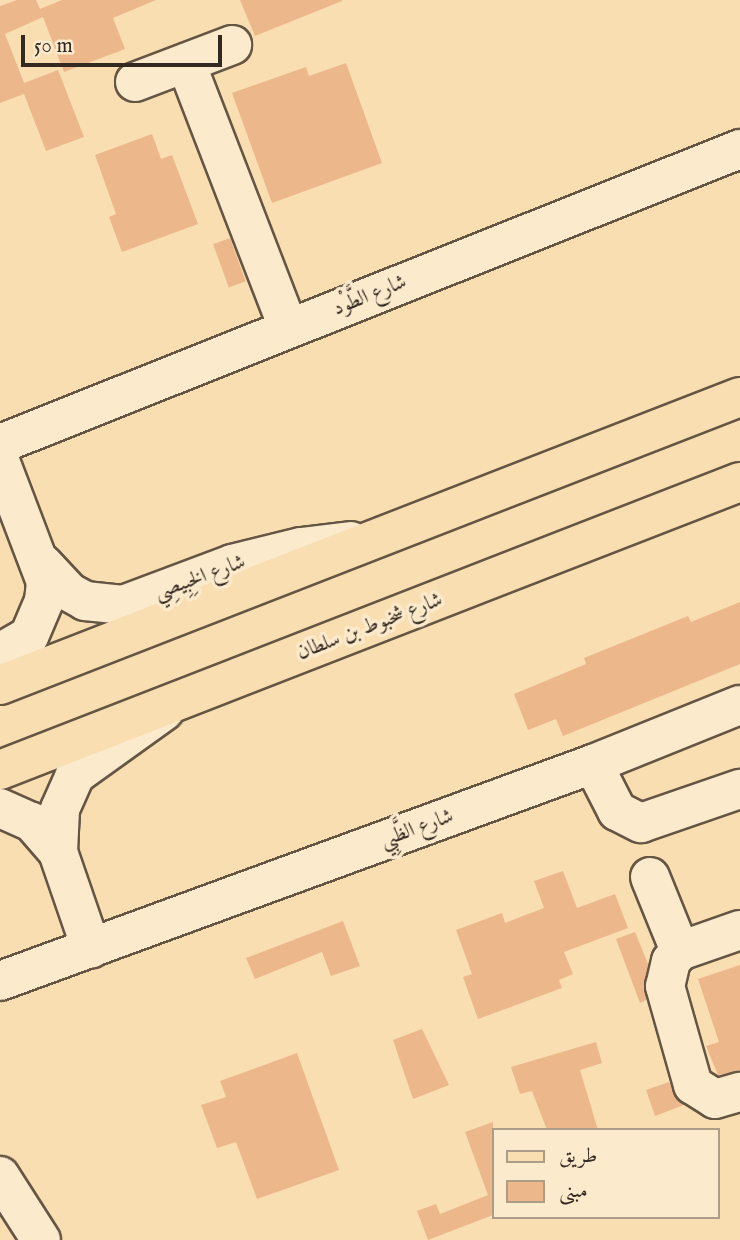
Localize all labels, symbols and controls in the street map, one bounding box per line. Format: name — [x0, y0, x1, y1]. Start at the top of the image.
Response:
scale bar — [24, 21, 226, 65]
text: 50 m — [34, 33, 73, 60]
street label: شارع الطَّوْد — [329, 270, 411, 322]
street label: شارع الخِبِيصِي — [151, 550, 249, 606]
street label: شارع شخبوط بن سلطان — [294, 588, 446, 666]
street label: شارع الظَّبِي — [377, 804, 457, 854]
legend — [491, 1128, 719, 1219]
text: طريق — [559, 1143, 597, 1170]
text: مبنى — [559, 1178, 588, 1205]

